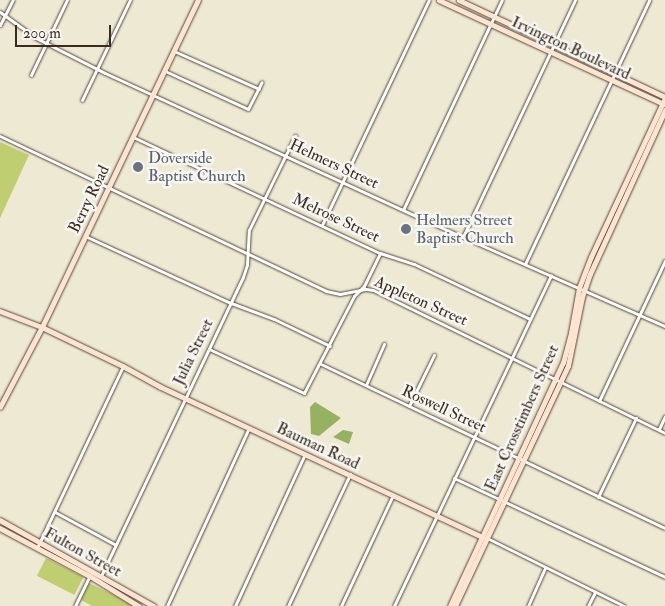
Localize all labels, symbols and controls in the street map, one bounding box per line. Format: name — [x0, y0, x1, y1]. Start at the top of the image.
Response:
street label: Irvington Boulevard — [509, 12, 633, 84]
scale bar — [18, 15, 114, 47]
text: 200 m — [23, 24, 61, 43]
street label: Helmers Street — [286, 135, 382, 193]
place label: Doverside Baptist Church — [148, 148, 246, 186]
marker: Doverside Baptist Church — [132, 161, 144, 173]
street label: Berry Road — [64, 162, 114, 236]
street label: Melrose Street — [289, 189, 383, 247]
place label: Helmers Street Baptist Church — [416, 210, 514, 248]
marker: Helmers Street Baptist Church — [400, 223, 412, 235]
street label: Appleton Street — [371, 272, 471, 330]
street label: Julia Street — [169, 316, 217, 388]
street label: East Crosstimbers Street — [481, 342, 563, 494]
street label: Roswell Street — [399, 381, 489, 437]
street label: Bauman Road — [273, 418, 363, 474]
street label: Fulton Street — [41, 523, 125, 581]

